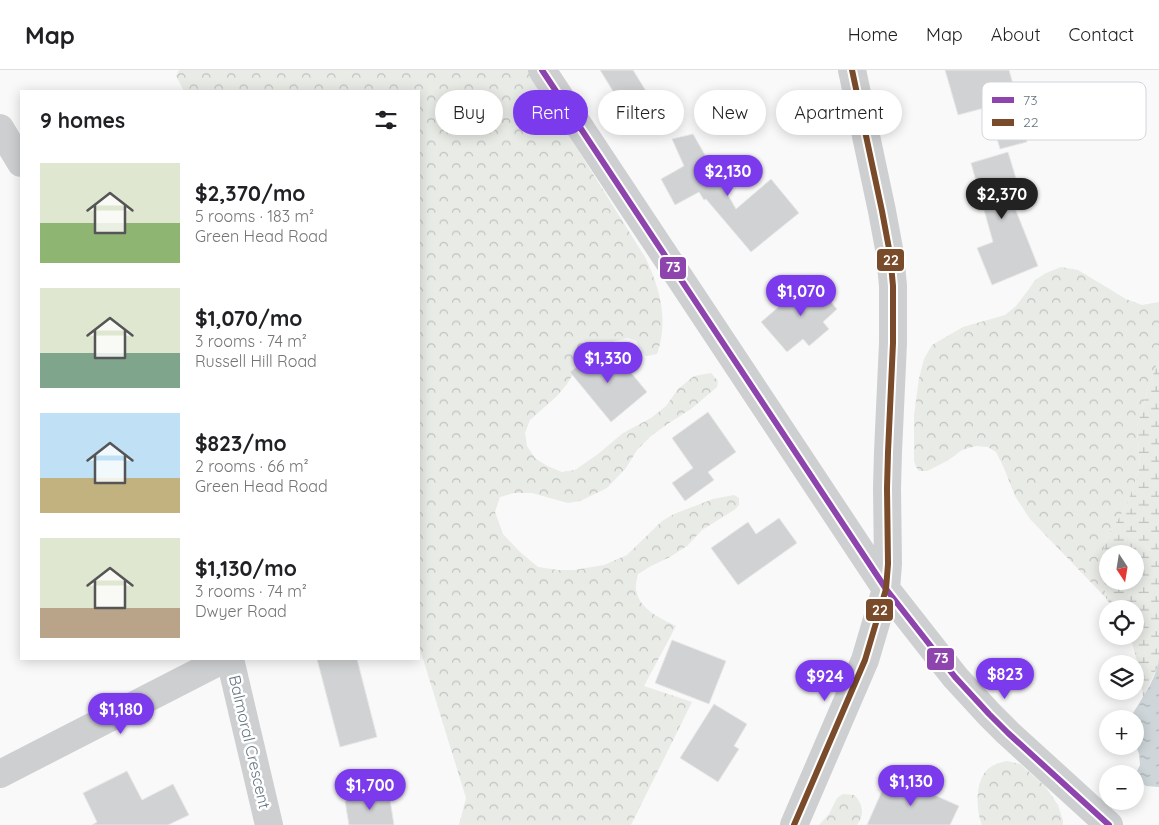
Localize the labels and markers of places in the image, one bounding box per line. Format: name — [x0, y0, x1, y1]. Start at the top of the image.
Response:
pin: $2,130 — [687, 154, 769, 197]
pin: $2,370 — [961, 178, 1043, 220]
pin: $1,070 — [760, 274, 842, 317]
pin: $1,330 — [567, 342, 649, 384]
pin: $823 — [975, 658, 1035, 700]
pin: $924 — [795, 660, 855, 702]
pin: $1,180 — [80, 692, 162, 735]
pin: $1,130 — [870, 764, 952, 807]
pin: $1,700 — [329, 768, 411, 811]

